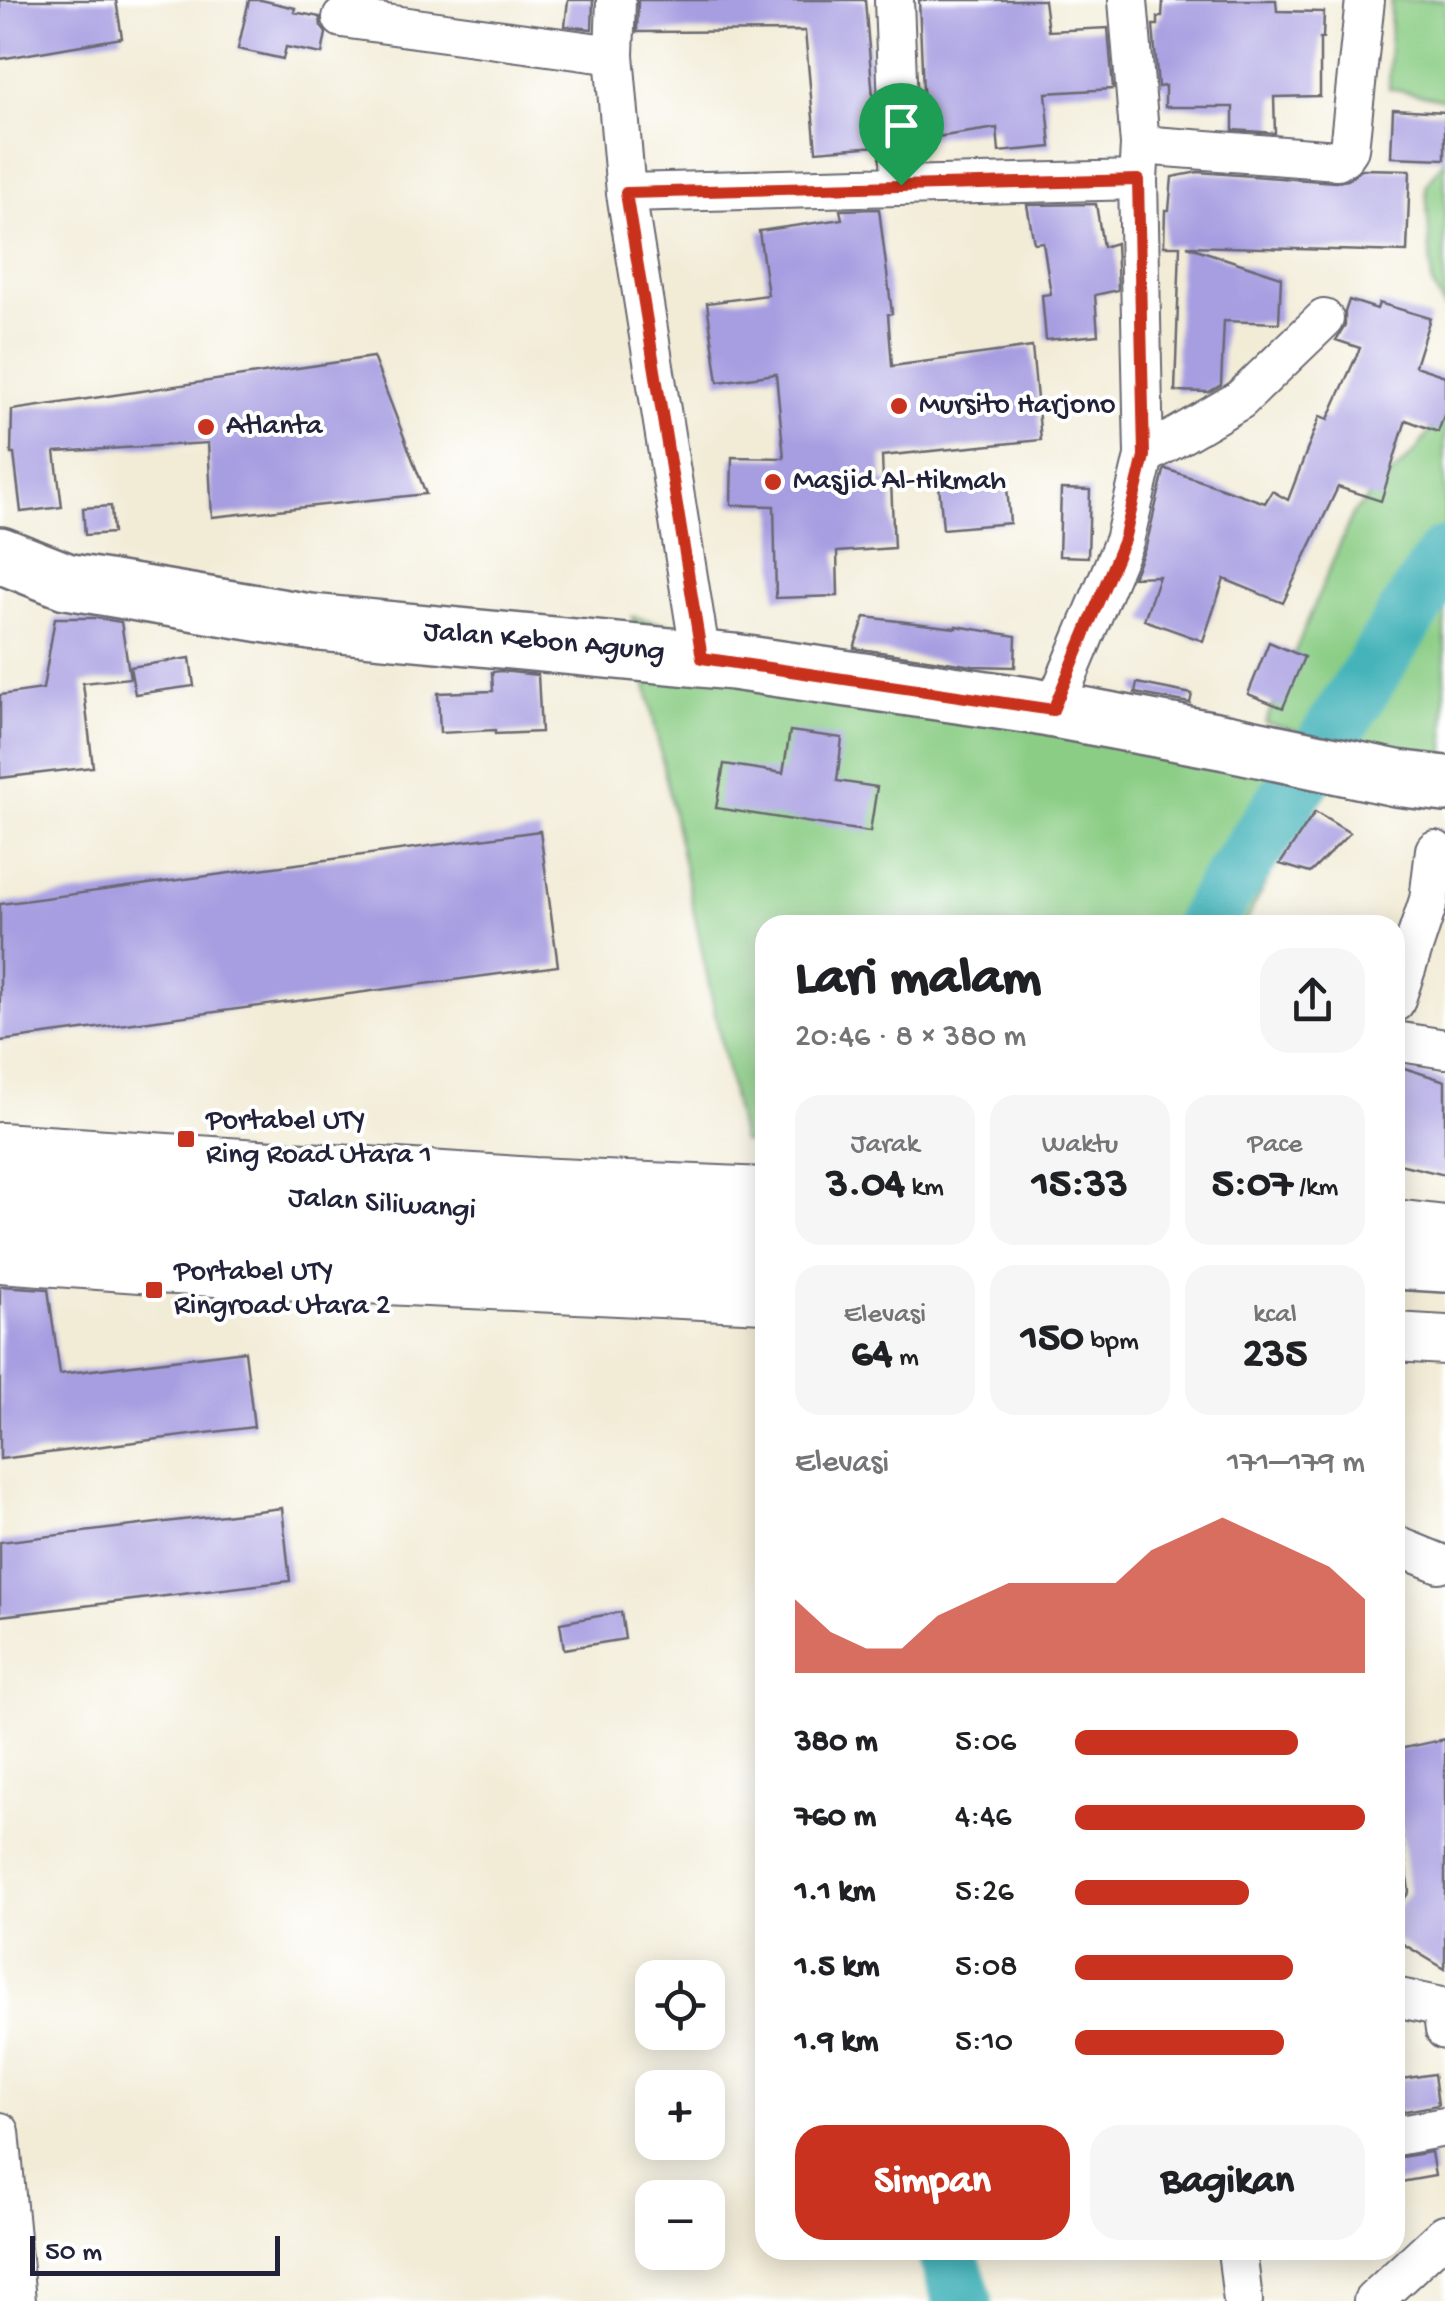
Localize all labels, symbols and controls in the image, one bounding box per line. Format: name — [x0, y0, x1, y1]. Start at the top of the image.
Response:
pin — [859, 83, 944, 186]
icon: arrive — [874, 98, 929, 153]
place label: Mursito Harjono — [919, 389, 1116, 424]
marker: Mursito Harjono — [888, 395, 910, 417]
place label: Atlanta — [226, 410, 324, 445]
marker: Atlanta — [195, 416, 217, 438]
place label: Masjid Al-Hikmah — [793, 465, 1006, 500]
marker: Masjid Al-Hikmah — [762, 471, 784, 493]
street label: Jalan Kebon Agung — [422, 615, 666, 671]
button: share — [1260, 948, 1365, 1053]
text: Lari malam — [795, 949, 1041, 1013]
text: 20:46 · 8 × 380 m — [795, 1019, 1026, 1057]
place label: Portabel UTY Ring Road Utara 1 — [205, 1105, 432, 1174]
marker: Portabel UTY Ring Road Utara 1 — [175, 1128, 197, 1150]
text: Jarak — [851, 1129, 919, 1162]
text: Waktu — [1042, 1129, 1118, 1162]
text: Pace — [1248, 1129, 1302, 1162]
text: 3.04 — [826, 1162, 905, 1211]
text: 15:33 — [1032, 1162, 1128, 1211]
text: 5:07 — [1212, 1162, 1293, 1211]
text: km — [905, 1172, 944, 1205]
text: /km — [1293, 1172, 1338, 1205]
street label: Jalan Siliwangi — [287, 1181, 477, 1229]
place label: Portabel UTY Ringroad Utara 2 — [173, 1256, 390, 1325]
marker: Portabel UTY Ringroad Utara 2 — [143, 1279, 165, 1301]
text: Elevasi — [844, 1299, 926, 1332]
text: kcal — [1253, 1299, 1297, 1332]
text: 150 — [1021, 1316, 1084, 1365]
text: bpm — [1084, 1326, 1139, 1359]
text: 64 — [851, 1332, 892, 1381]
text: 235 — [1243, 1332, 1307, 1381]
text: m — [892, 1342, 919, 1375]
text: Elevasi — [795, 1445, 889, 1483]
text: 171–179 m — [1227, 1445, 1365, 1483]
text: 380 m — [795, 1724, 878, 1762]
text: 5:06 — [955, 1724, 1016, 1762]
text: 760 m — [795, 1799, 876, 1837]
text: 4:46 — [955, 1799, 1012, 1837]
text: 1.1 km — [795, 1874, 875, 1912]
text: 5:26 — [955, 1874, 1014, 1912]
text: 1.5 km — [795, 1949, 879, 1987]
text: 5:08 — [955, 1949, 1018, 1987]
map controls — [635, 1960, 725, 2270]
button: locate — [635, 1960, 725, 2050]
text: 1.9 km — [795, 2024, 879, 2062]
text: 5:10 — [955, 2024, 1013, 2062]
button: + — [635, 2070, 725, 2160]
button: Simpan — [795, 2125, 1070, 2240]
button: Bagikan — [1090, 2125, 1365, 2240]
button: − — [635, 2180, 725, 2270]
scale bar — [30, 2231, 280, 2276]
text: 50 m — [45, 2237, 102, 2270]

